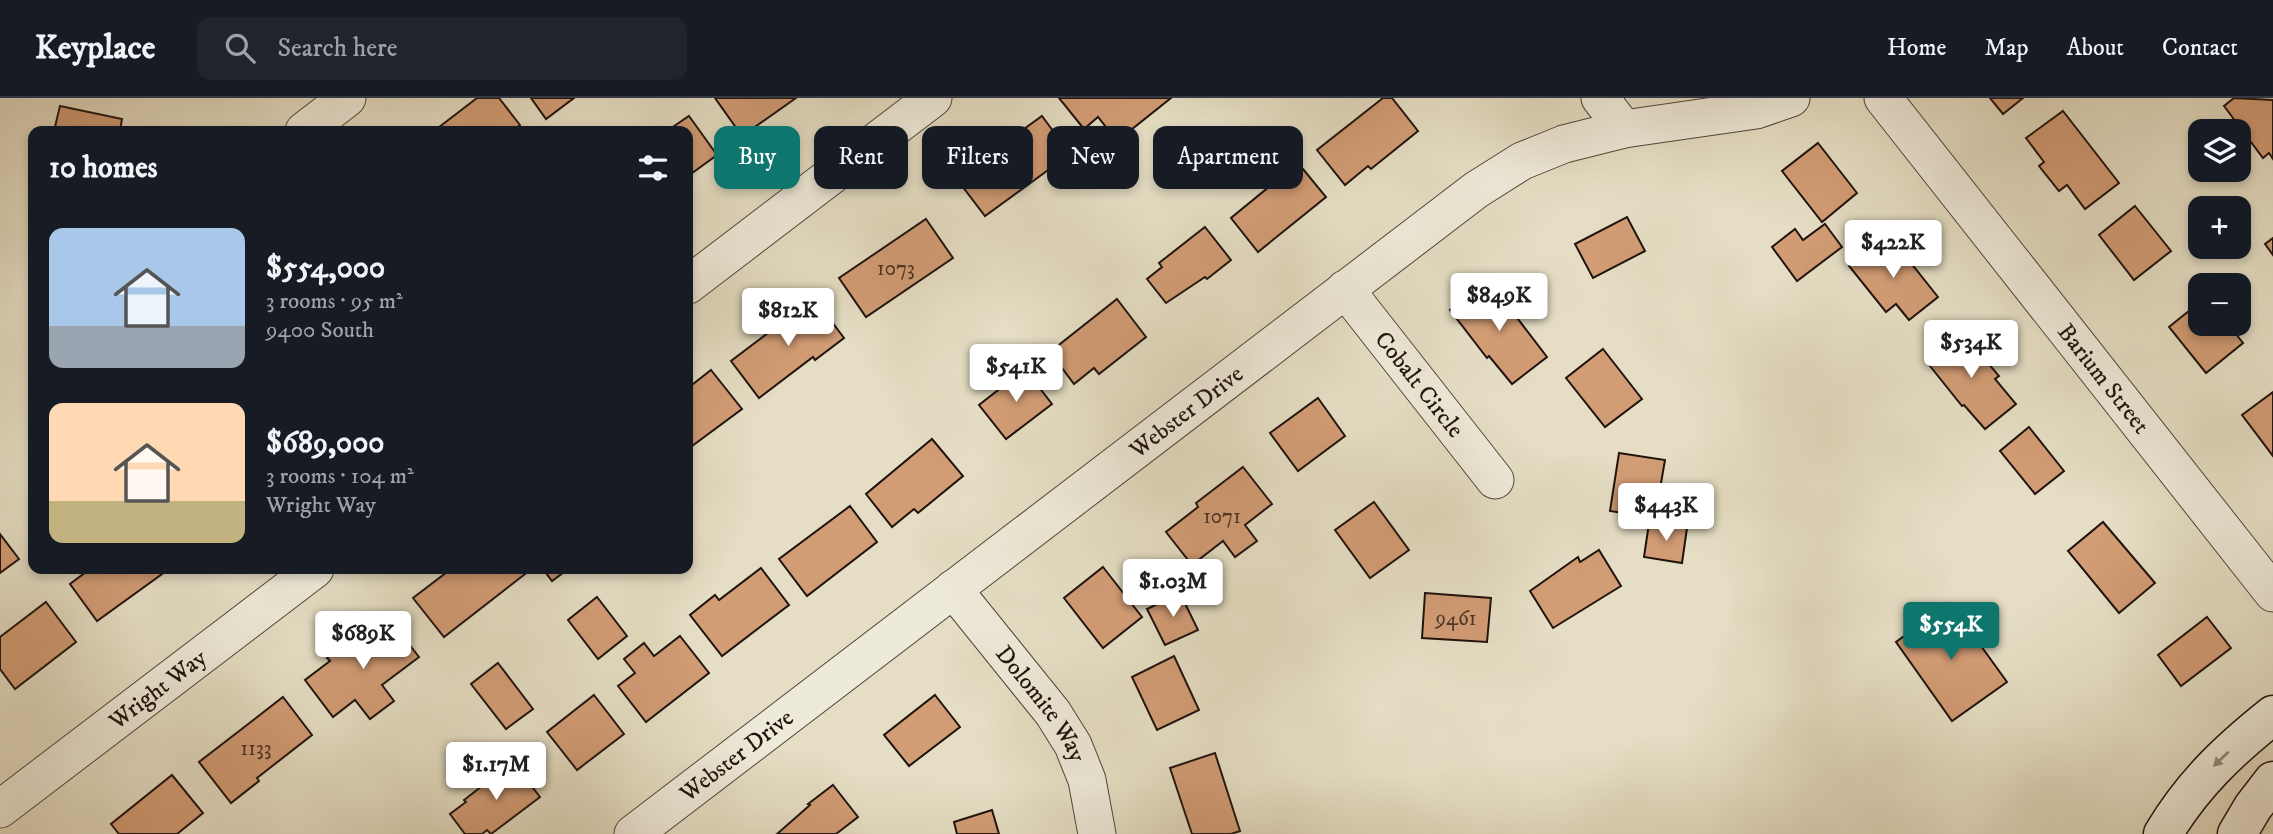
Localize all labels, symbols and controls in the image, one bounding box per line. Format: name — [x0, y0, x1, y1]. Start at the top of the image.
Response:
search box — [197, 17, 687, 80]
text: Keyplace — [35, 28, 155, 69]
icon: search — [221, 29, 259, 67]
text: Search here — [277, 32, 398, 65]
text: Home — [1887, 33, 1946, 63]
text: Map — [1984, 33, 2029, 63]
text: About — [2067, 33, 2124, 63]
text: Contact — [2162, 33, 2238, 63]
map controls — [2188, 119, 2251, 336]
button: layers — [2188, 119, 2251, 182]
chip: Buy — [714, 126, 800, 189]
chip: Rent — [814, 126, 908, 189]
chip: Filters — [922, 126, 1033, 189]
chip: New — [1047, 126, 1139, 189]
chip: Apartment — [1153, 126, 1303, 189]
icon: filters — [634, 149, 672, 187]
text: 10 homes — [49, 150, 158, 187]
button: + — [2188, 196, 2251, 259]
pin: $422K — [1844, 220, 1942, 280]
text: $422K — [1861, 228, 1925, 257]
text: $554,000 — [266, 250, 385, 287]
icon: home — [105, 256, 189, 340]
house number: 1073 — [877, 256, 915, 282]
button: − — [2188, 273, 2251, 336]
pin: $849K — [1450, 274, 1548, 333]
text: $849K — [1467, 281, 1531, 310]
text: 3 rooms · 95 m² — [266, 287, 403, 316]
pin: $812K — [739, 288, 837, 348]
text: $812K — [758, 296, 818, 325]
text: 9400 South — [266, 316, 374, 345]
street label: Barium Street — [2051, 318, 2156, 440]
pin: $534K — [1922, 320, 2020, 380]
street label: Cobalt Circle — [1368, 325, 1470, 444]
text: $534K — [1940, 328, 2002, 357]
pin: $541K — [967, 344, 1065, 404]
text: $541K — [986, 352, 1046, 381]
street label: Webster Drive — [1123, 359, 1250, 466]
text: $689,000 — [266, 425, 384, 462]
icon: home — [105, 431, 189, 515]
text: 3 rooms · 104 m² — [266, 462, 414, 491]
pin: $443K — [1617, 484, 1715, 543]
text: Wright Way — [266, 491, 376, 520]
text: $443K — [1634, 491, 1698, 520]
house number: 1071 — [1203, 504, 1241, 530]
pin: $1.03M — [1116, 560, 1230, 619]
text: $1.03M — [1139, 567, 1207, 596]
pin: $554K — [1902, 602, 2000, 662]
house number: 9461 — [1434, 606, 1477, 632]
text: $554K — [1919, 610, 1983, 639]
pin: $689K — [314, 612, 412, 671]
text: $689K — [331, 619, 395, 648]
street label: Dolomite Way — [988, 640, 1092, 767]
street label: Wright Way — [103, 643, 213, 737]
street label: Webster Drive — [673, 703, 800, 809]
house number: 1133 — [240, 736, 272, 762]
pin: $1.17M — [439, 742, 553, 802]
text: $1.17M — [462, 750, 530, 779]
one-way arrow — [2213, 751, 2230, 767]

